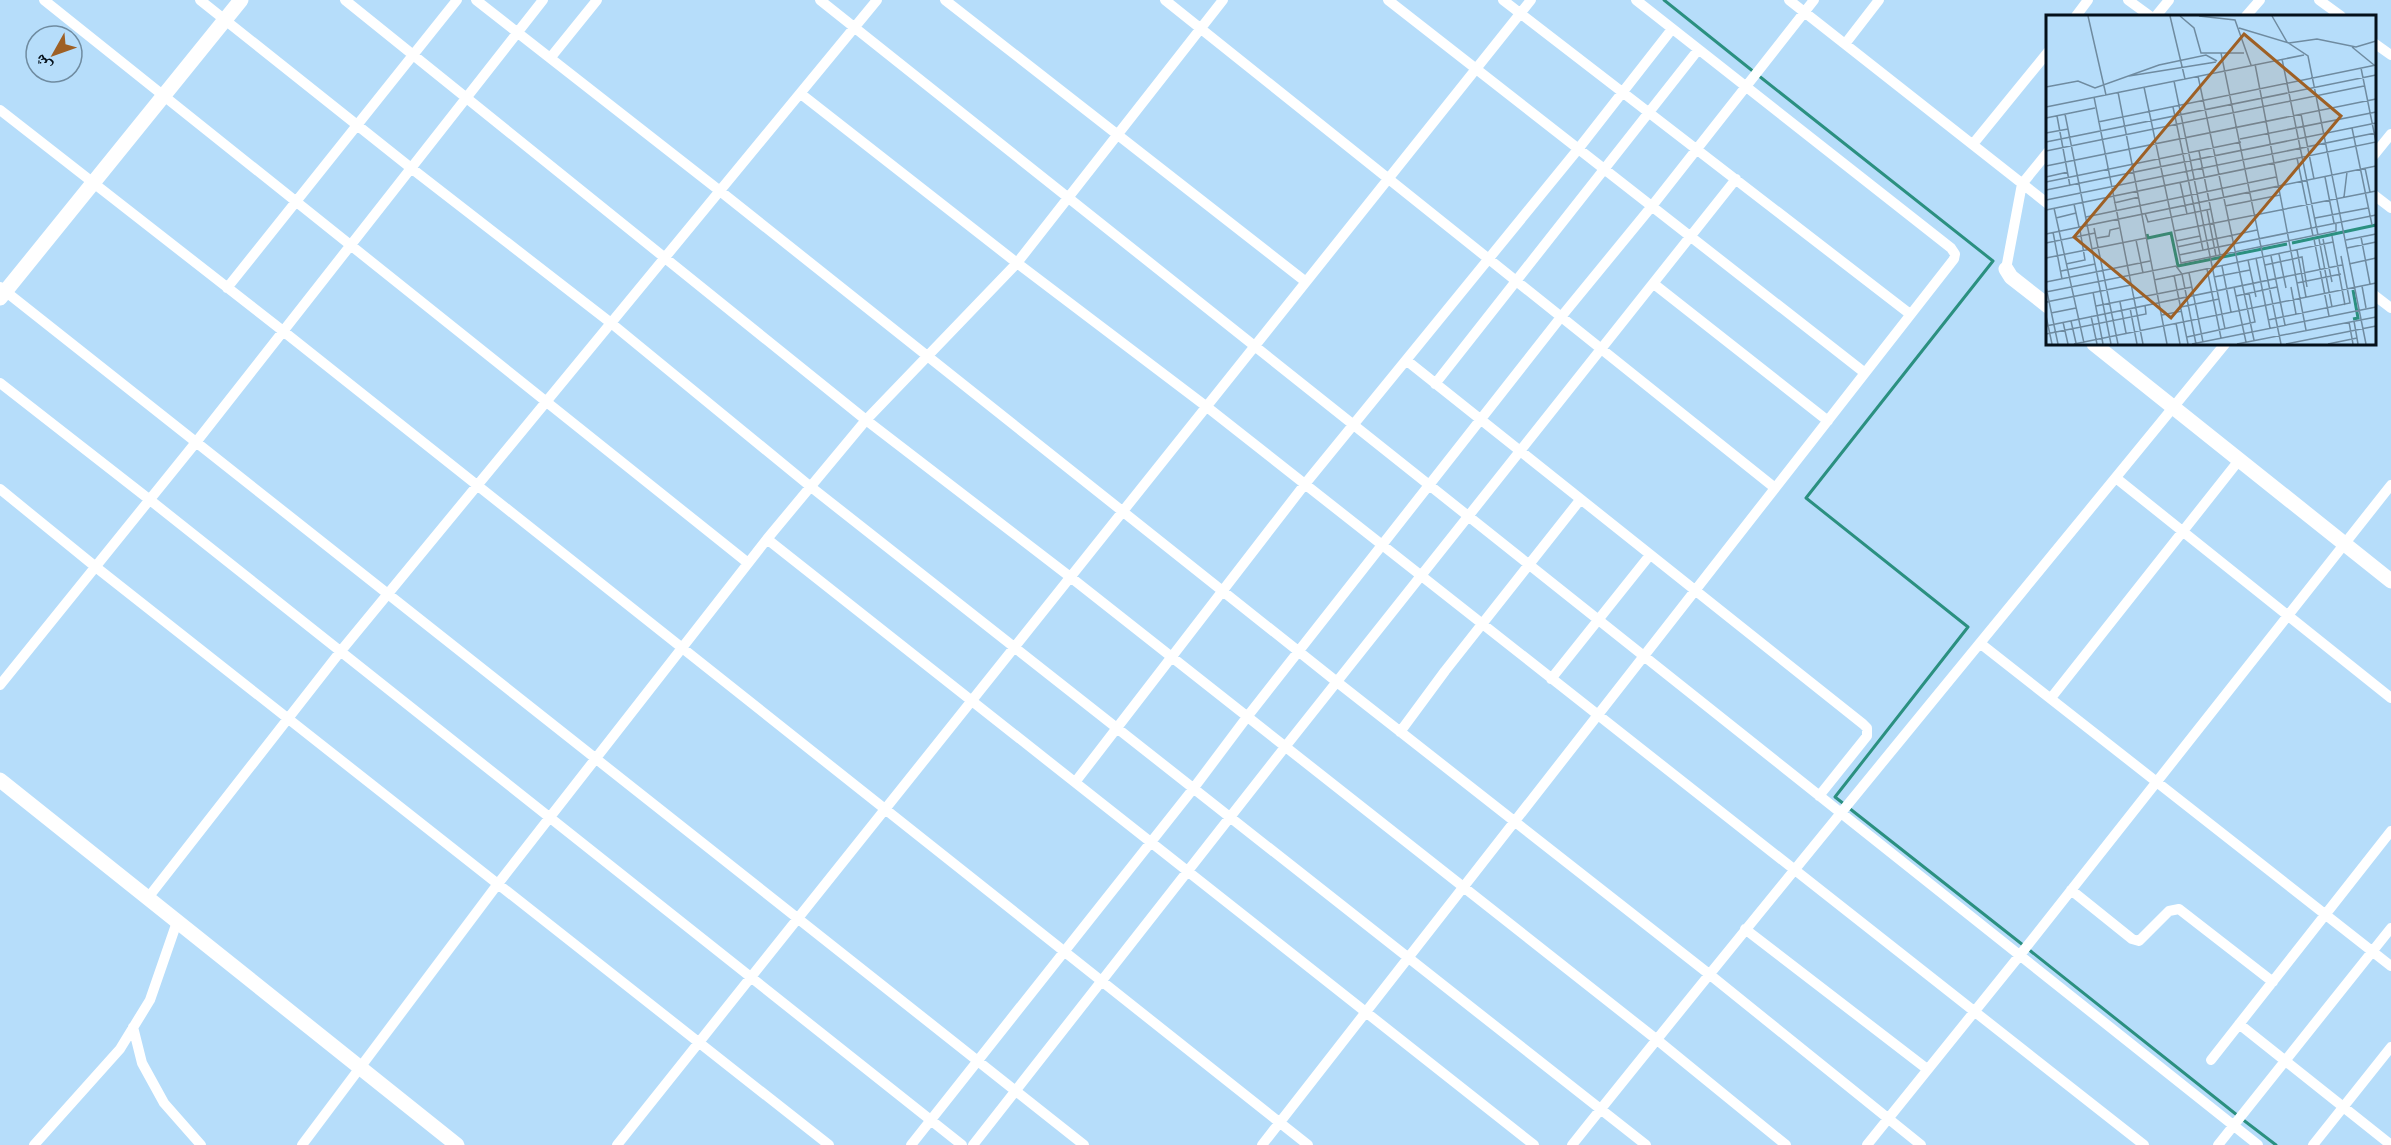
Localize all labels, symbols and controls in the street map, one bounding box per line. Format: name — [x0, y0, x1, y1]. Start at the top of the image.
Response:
inset map — [2046, 15, 2376, 345]
north arrow — [24, 24, 84, 84]
text: ش — [29, 49, 57, 77]

